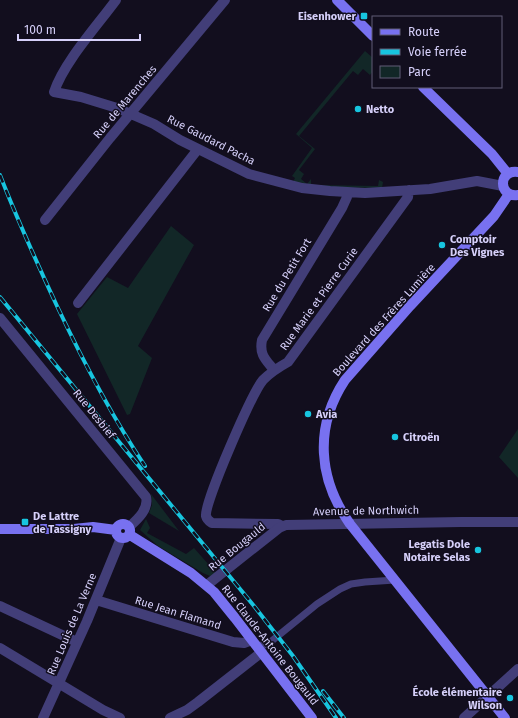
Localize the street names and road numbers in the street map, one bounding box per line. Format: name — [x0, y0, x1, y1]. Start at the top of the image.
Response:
street label: Rue de Marenches — [91, 63, 159, 141]
street label: Rue Gaudard Pacha — [165, 112, 257, 168]
street label: Rue du Petit Fort — [260, 236, 314, 314]
street label: Rue Marie et Pierre Curie — [277, 245, 361, 353]
street label: Boulevard des Frères Lumière — [330, 261, 438, 379]
street label: Rue Desbief — [70, 387, 119, 442]
street label: Avenue de Northwich — [313, 504, 419, 518]
street label: Rue Bougauld — [206, 520, 268, 574]
street label: Rue Louis de La Verne — [45, 571, 99, 677]
street label: Rue Claude-Antoine Bougauld — [219, 582, 321, 708]
street label: Rue Jean Flamand — [133, 594, 223, 632]

